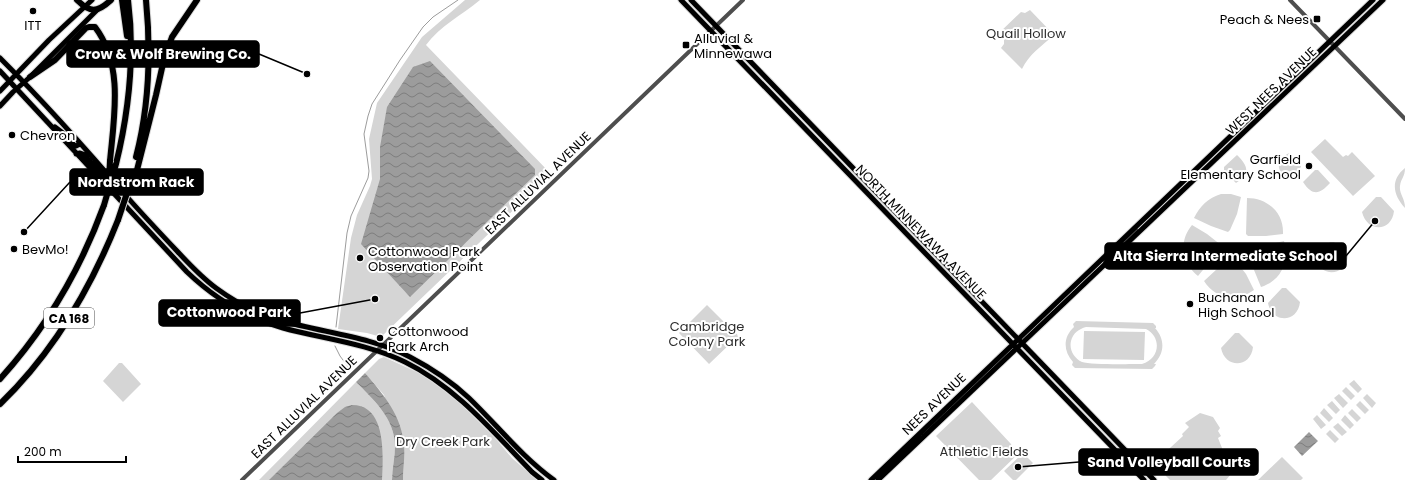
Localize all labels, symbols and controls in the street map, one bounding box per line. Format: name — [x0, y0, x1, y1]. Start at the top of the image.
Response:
marker: ITT — [28, 6, 38, 16]
place label: Peach & Nees — [1220, 10, 1309, 29]
marker: Peach & Nees — [1312, 14, 1322, 24]
place label: ITT — [24, 16, 42, 35]
park label: Quail Hollow — [986, 24, 1066, 43]
place label: Alluvial & Minnewawa — [694, 29, 772, 63]
marker: Alluvial & Minnewawa — [681, 40, 691, 50]
callout: Crow & Wolf Brewing Co. — [67, 41, 259, 67]
street label: WEST NEES AVENUE — [1221, 43, 1321, 139]
text: Crow & Wolf Brewing Co. — [75, 44, 251, 64]
place label: Chevron — [20, 126, 75, 145]
street label: EAST ALLUVIAL AVENUE — [481, 127, 595, 239]
marker: Chevron — [7, 130, 17, 140]
place label: Garfield Elementary School — [1180, 150, 1301, 184]
street label: NORTH MINNEWAWA AVENUE — [851, 160, 991, 304]
marker: Garfield Elementary School — [1304, 161, 1314, 171]
callout: Nordstrom Rack — [70, 169, 203, 195]
text: Nordstrom Rack — [78, 172, 195, 192]
place label: BevMo! — [22, 240, 69, 259]
place label: Cottonwood Park Observation Point — [368, 242, 483, 276]
callout: Alta Sierra Intermediate School — [1105, 243, 1346, 269]
marker: BevMo! — [9, 244, 19, 254]
text: Alta Sierra Intermediate School — [1113, 246, 1337, 266]
marker: Cottonwood Park Observation Point — [355, 253, 365, 263]
place label: Buchanan High School — [1198, 288, 1274, 322]
marker: Buchanan High School — [1185, 299, 1195, 309]
callout: Cottonwood Park — [159, 300, 300, 326]
text: Cottonwood Park — [167, 302, 292, 322]
road number: CA 168 — [44, 308, 94, 328]
park label: Cambridge Colony Park — [669, 317, 746, 351]
place label: Cottonwood Park Arch — [388, 322, 469, 356]
marker: Cottonwood Park Arch — [375, 333, 385, 343]
street label: EAST ALLUVIAL AVENUE — [247, 351, 361, 463]
street label: NEES AVENUE — [898, 369, 970, 439]
park label: Dry Creek Park — [396, 432, 490, 451]
scale bar — [18, 438, 126, 464]
park label: Athletic Fields — [940, 442, 1029, 461]
text: 200 m — [24, 443, 62, 460]
callout: Sand Volleyball Courts — [1079, 449, 1258, 475]
text: Sand Volleyball Courts — [1087, 452, 1251, 472]

